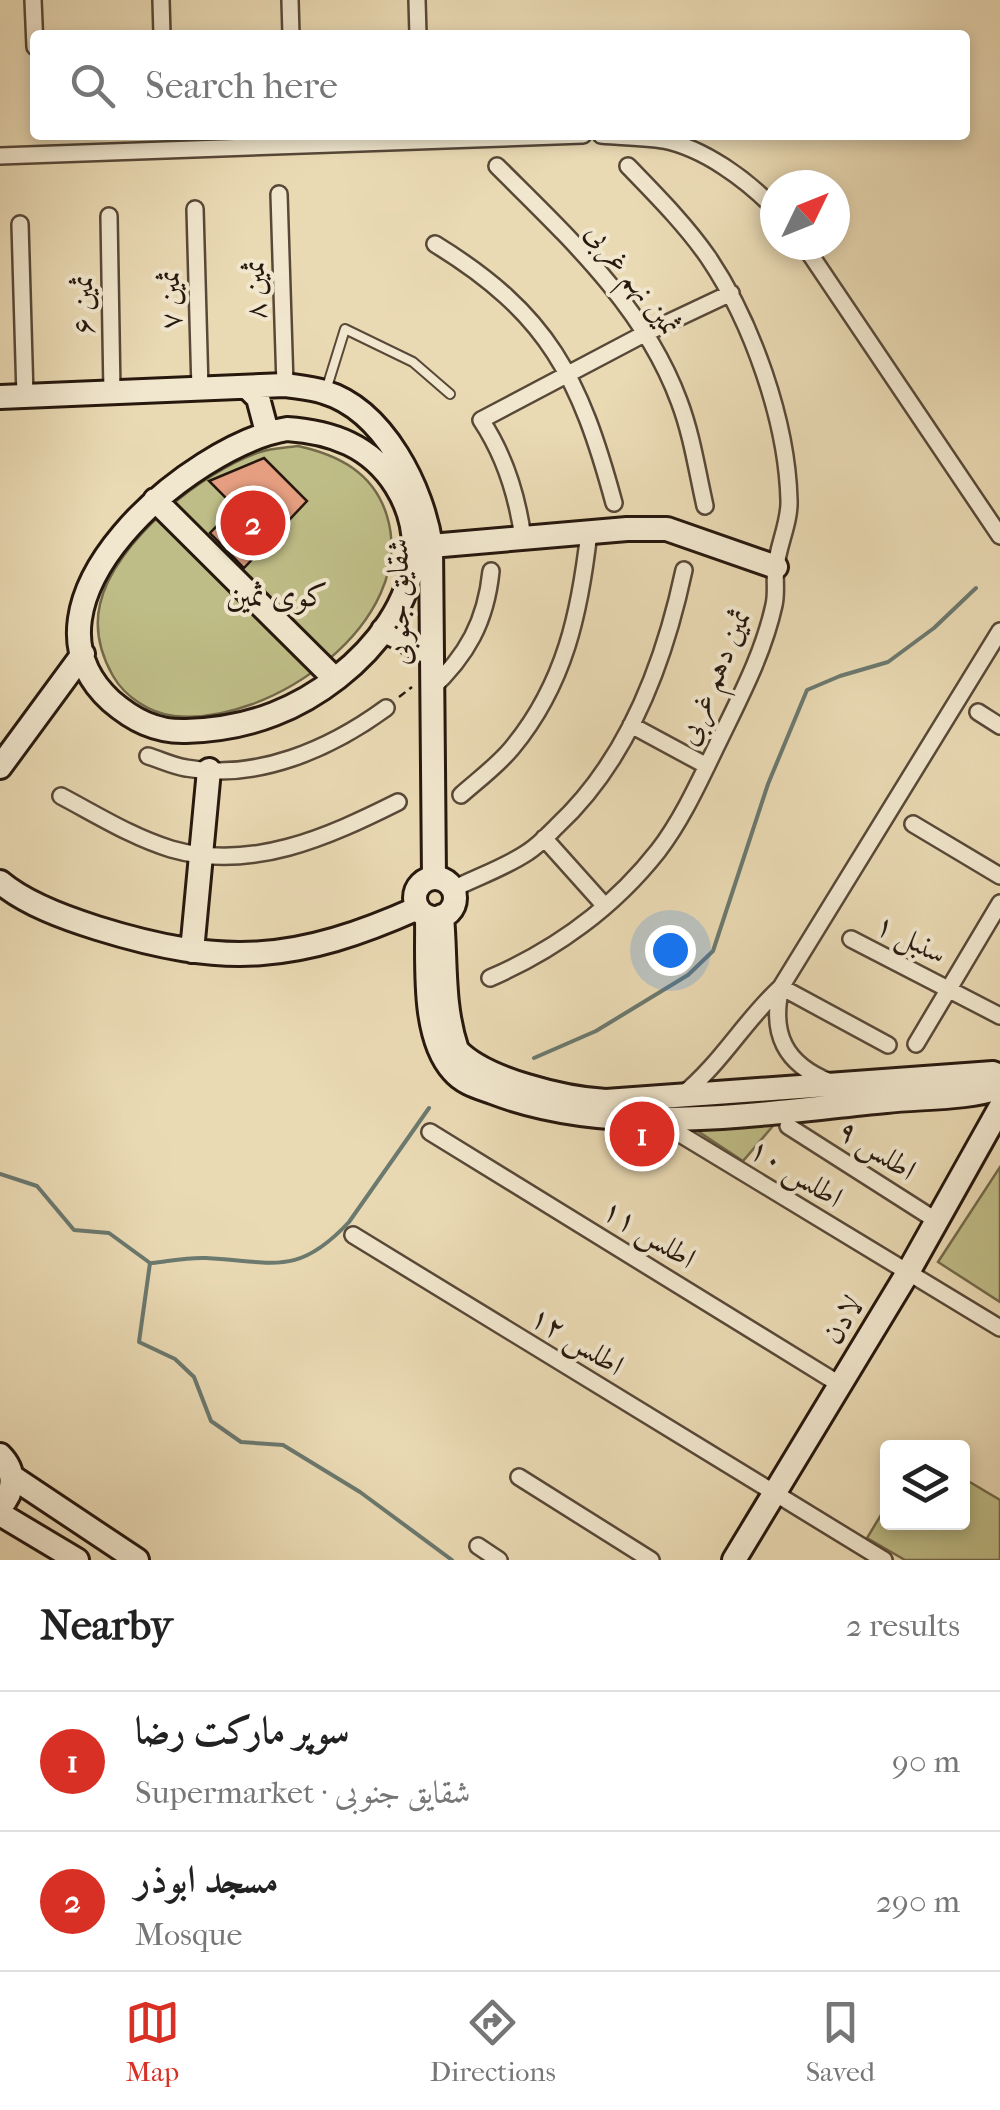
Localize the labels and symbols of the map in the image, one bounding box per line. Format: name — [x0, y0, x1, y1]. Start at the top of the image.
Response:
north arrow — [760, 170, 850, 260]
street label: ثمین نهم غربی — [570, 216, 688, 349]
street label: ثمین ۸ — [236, 259, 274, 321]
street label: ثمین ۷ — [151, 269, 189, 331]
street label: ثمین ۶ — [65, 275, 101, 335]
pin: 2 — [220, 486, 286, 560]
street label: شقایق جنوبی — [380, 538, 421, 666]
district label: کوی ثمین — [226, 577, 328, 615]
street label: ثمین دهم غربی — [670, 604, 768, 754]
street label: سنبل ۱ — [868, 906, 952, 974]
your location — [645, 925, 696, 976]
pin: 1 — [610, 1096, 674, 1172]
street label: اطلس ۹ — [830, 1112, 923, 1190]
street label: اطلس ۱۰ — [742, 1131, 849, 1217]
street label: اطلس ۱۱ — [595, 1192, 702, 1278]
street label: لادن — [815, 1290, 871, 1350]
street label: اطلس ۱۲ — [523, 1299, 630, 1385]

